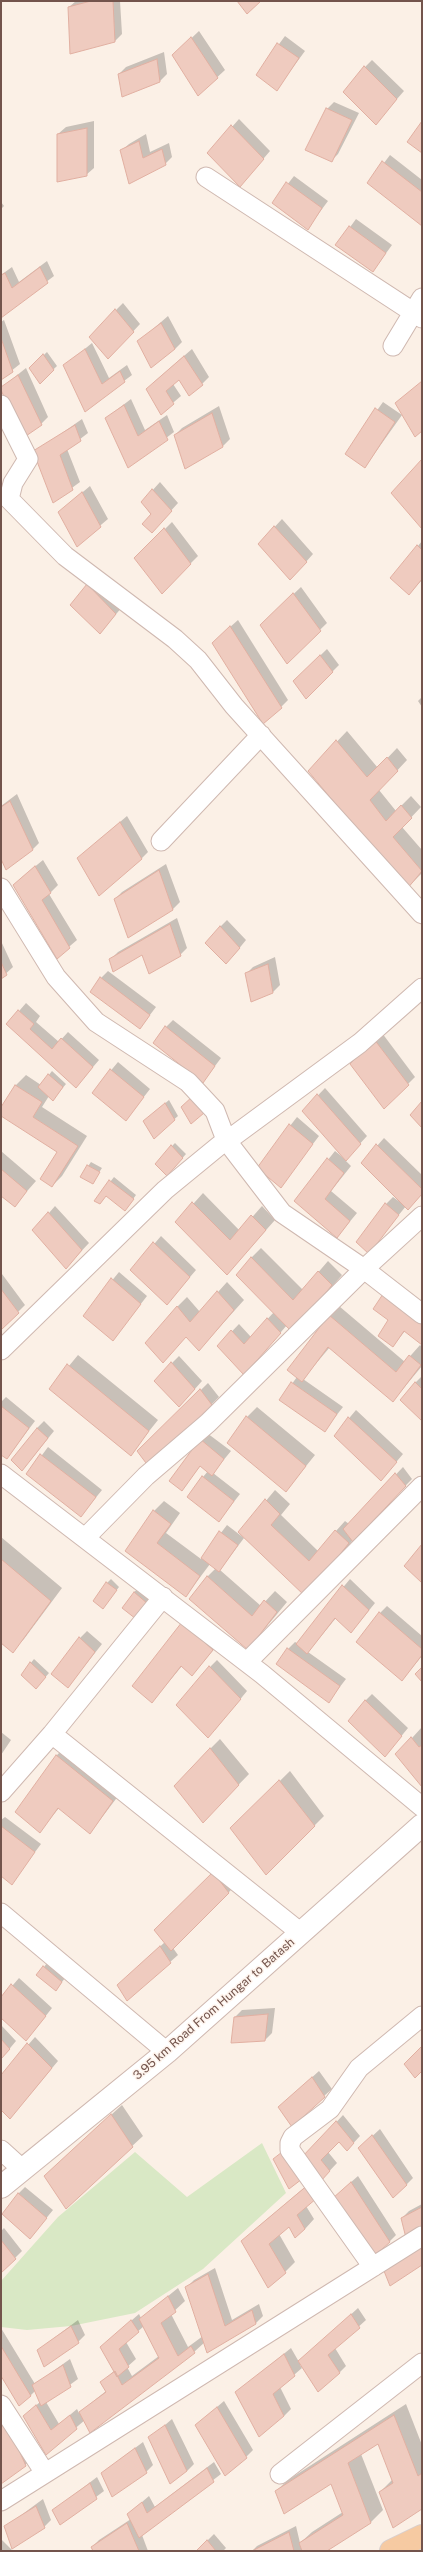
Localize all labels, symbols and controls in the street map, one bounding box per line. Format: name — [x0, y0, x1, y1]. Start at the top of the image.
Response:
street label: 3.95 km Road From Hungar to Batash — [130, 1935, 298, 2083]

